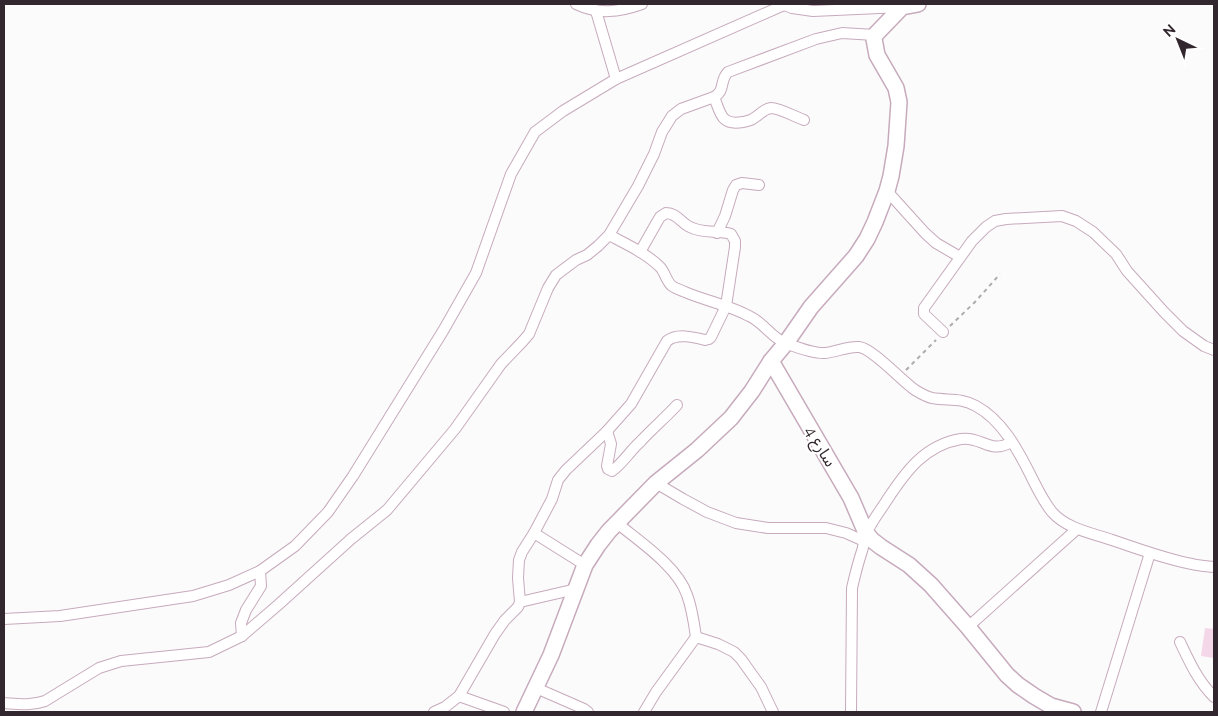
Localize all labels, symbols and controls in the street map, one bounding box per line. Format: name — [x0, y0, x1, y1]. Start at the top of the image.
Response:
north arrow — [1153, 15, 1203, 65]
text: N — [1160, 21, 1178, 40]
street label: سارع 4 — [799, 423, 840, 472]

